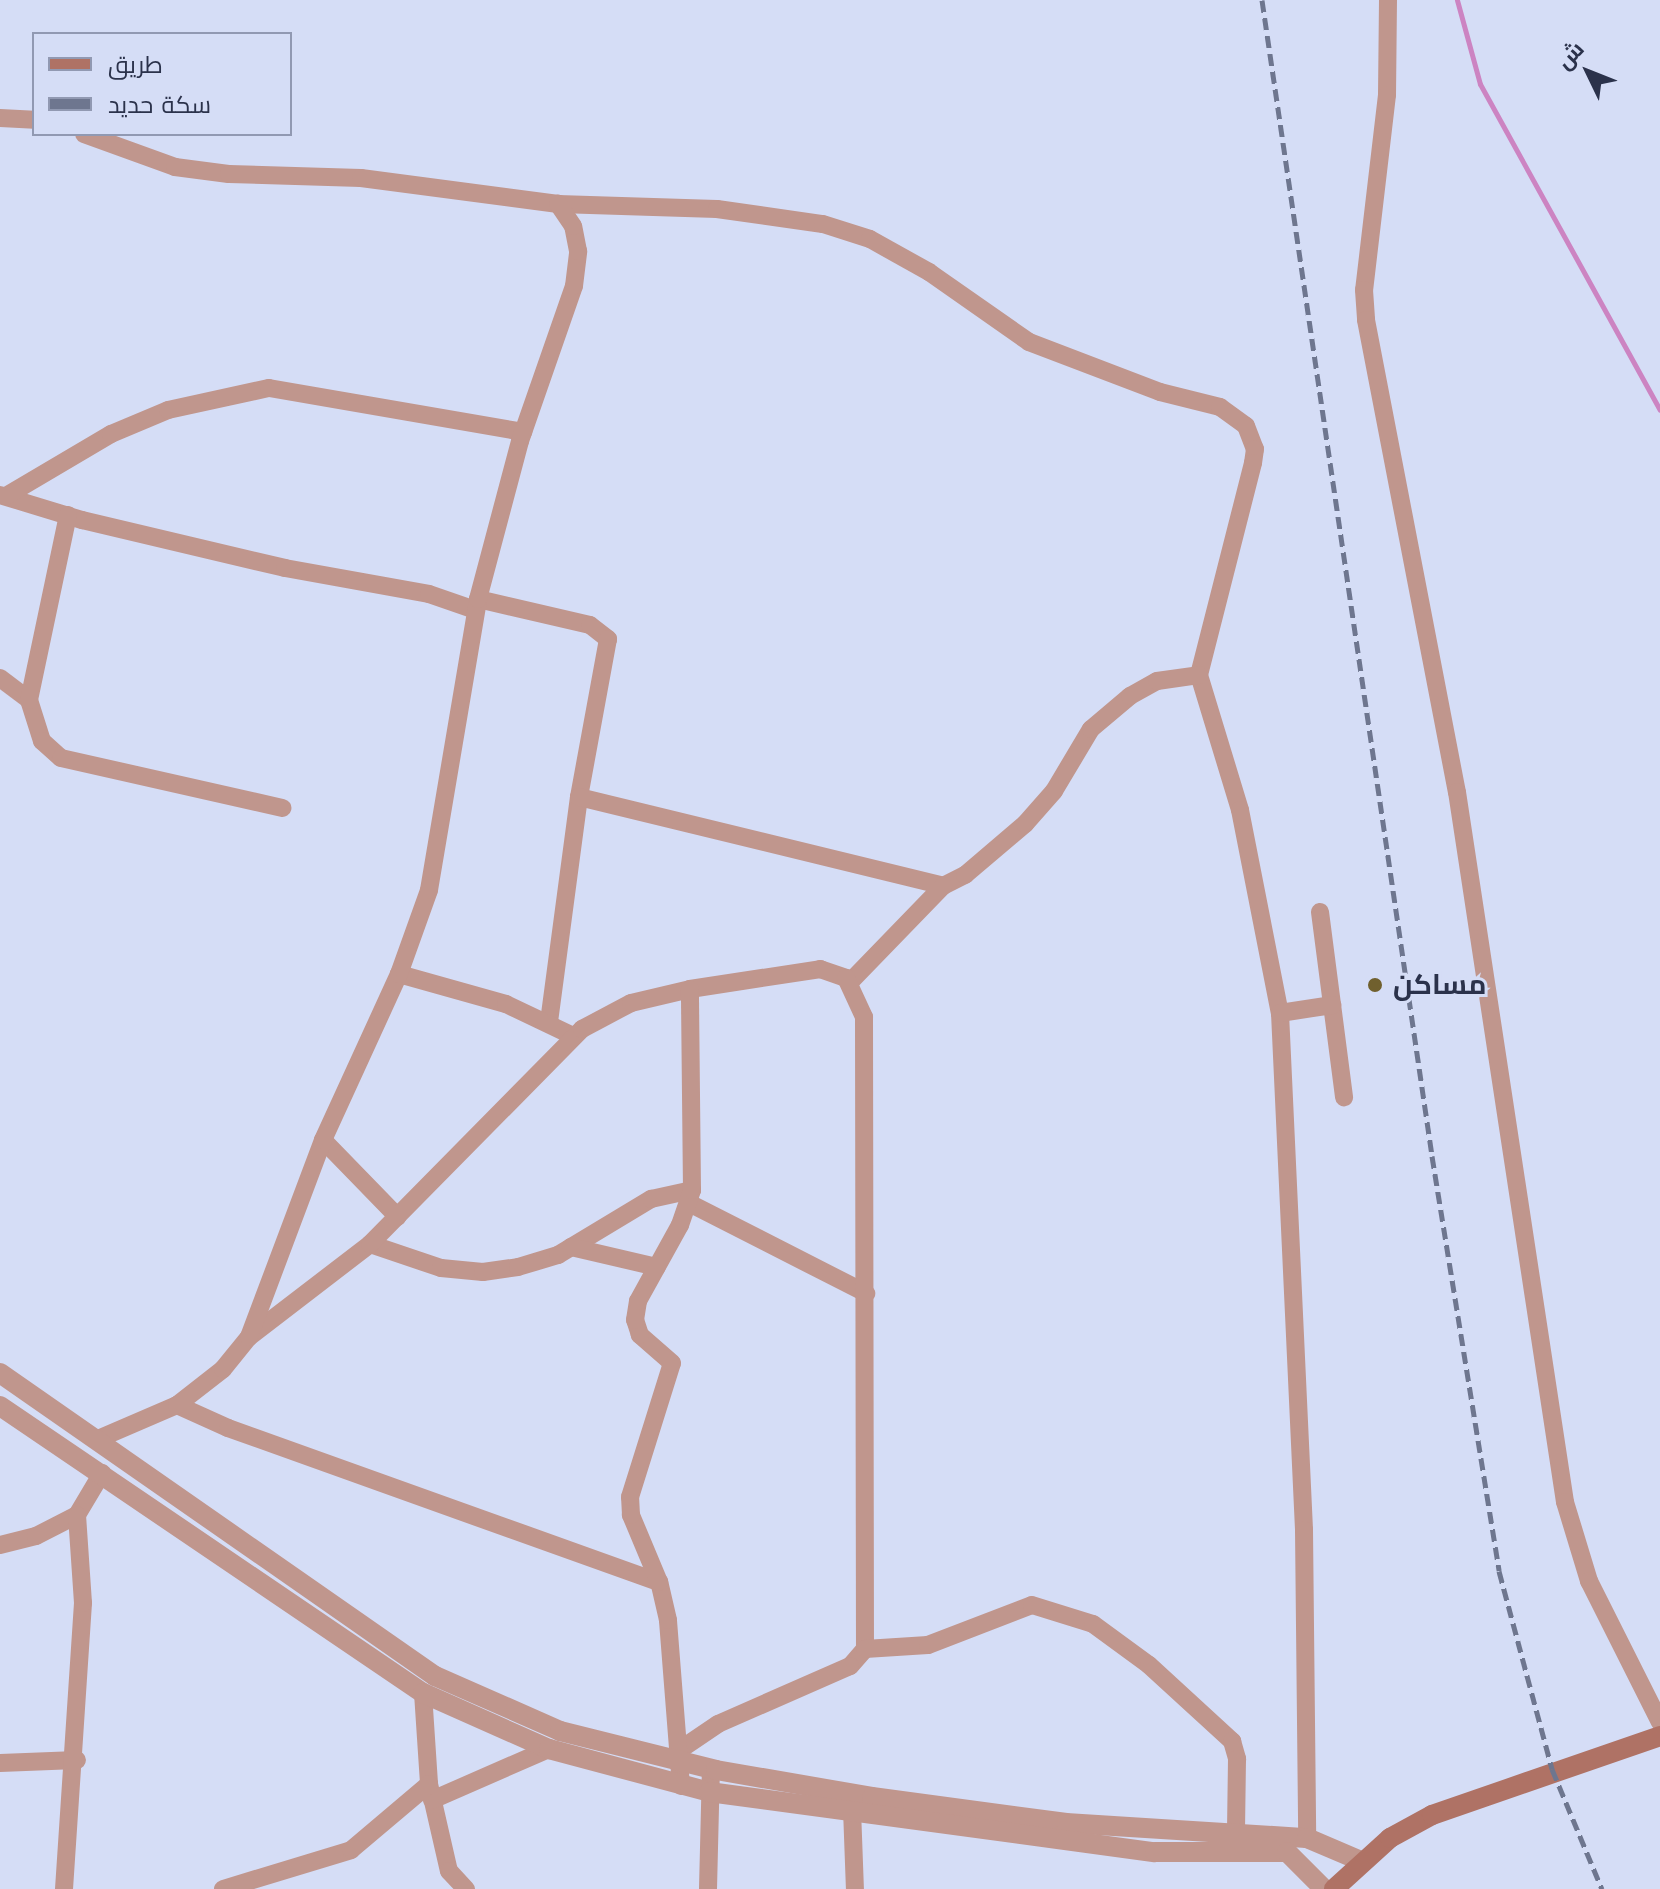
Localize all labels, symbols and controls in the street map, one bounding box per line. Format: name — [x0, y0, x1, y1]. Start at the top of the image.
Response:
legend — [32, 32, 292, 136]
north arrow — [1548, 32, 1628, 112]
text: ش — [1551, 36, 1589, 74]
text: طريق — [108, 51, 163, 79]
text: سكة حديد — [108, 91, 211, 119]
place label: مساكن — [1393, 968, 1486, 1002]
marker: مساكن — [1364, 974, 1386, 996]

